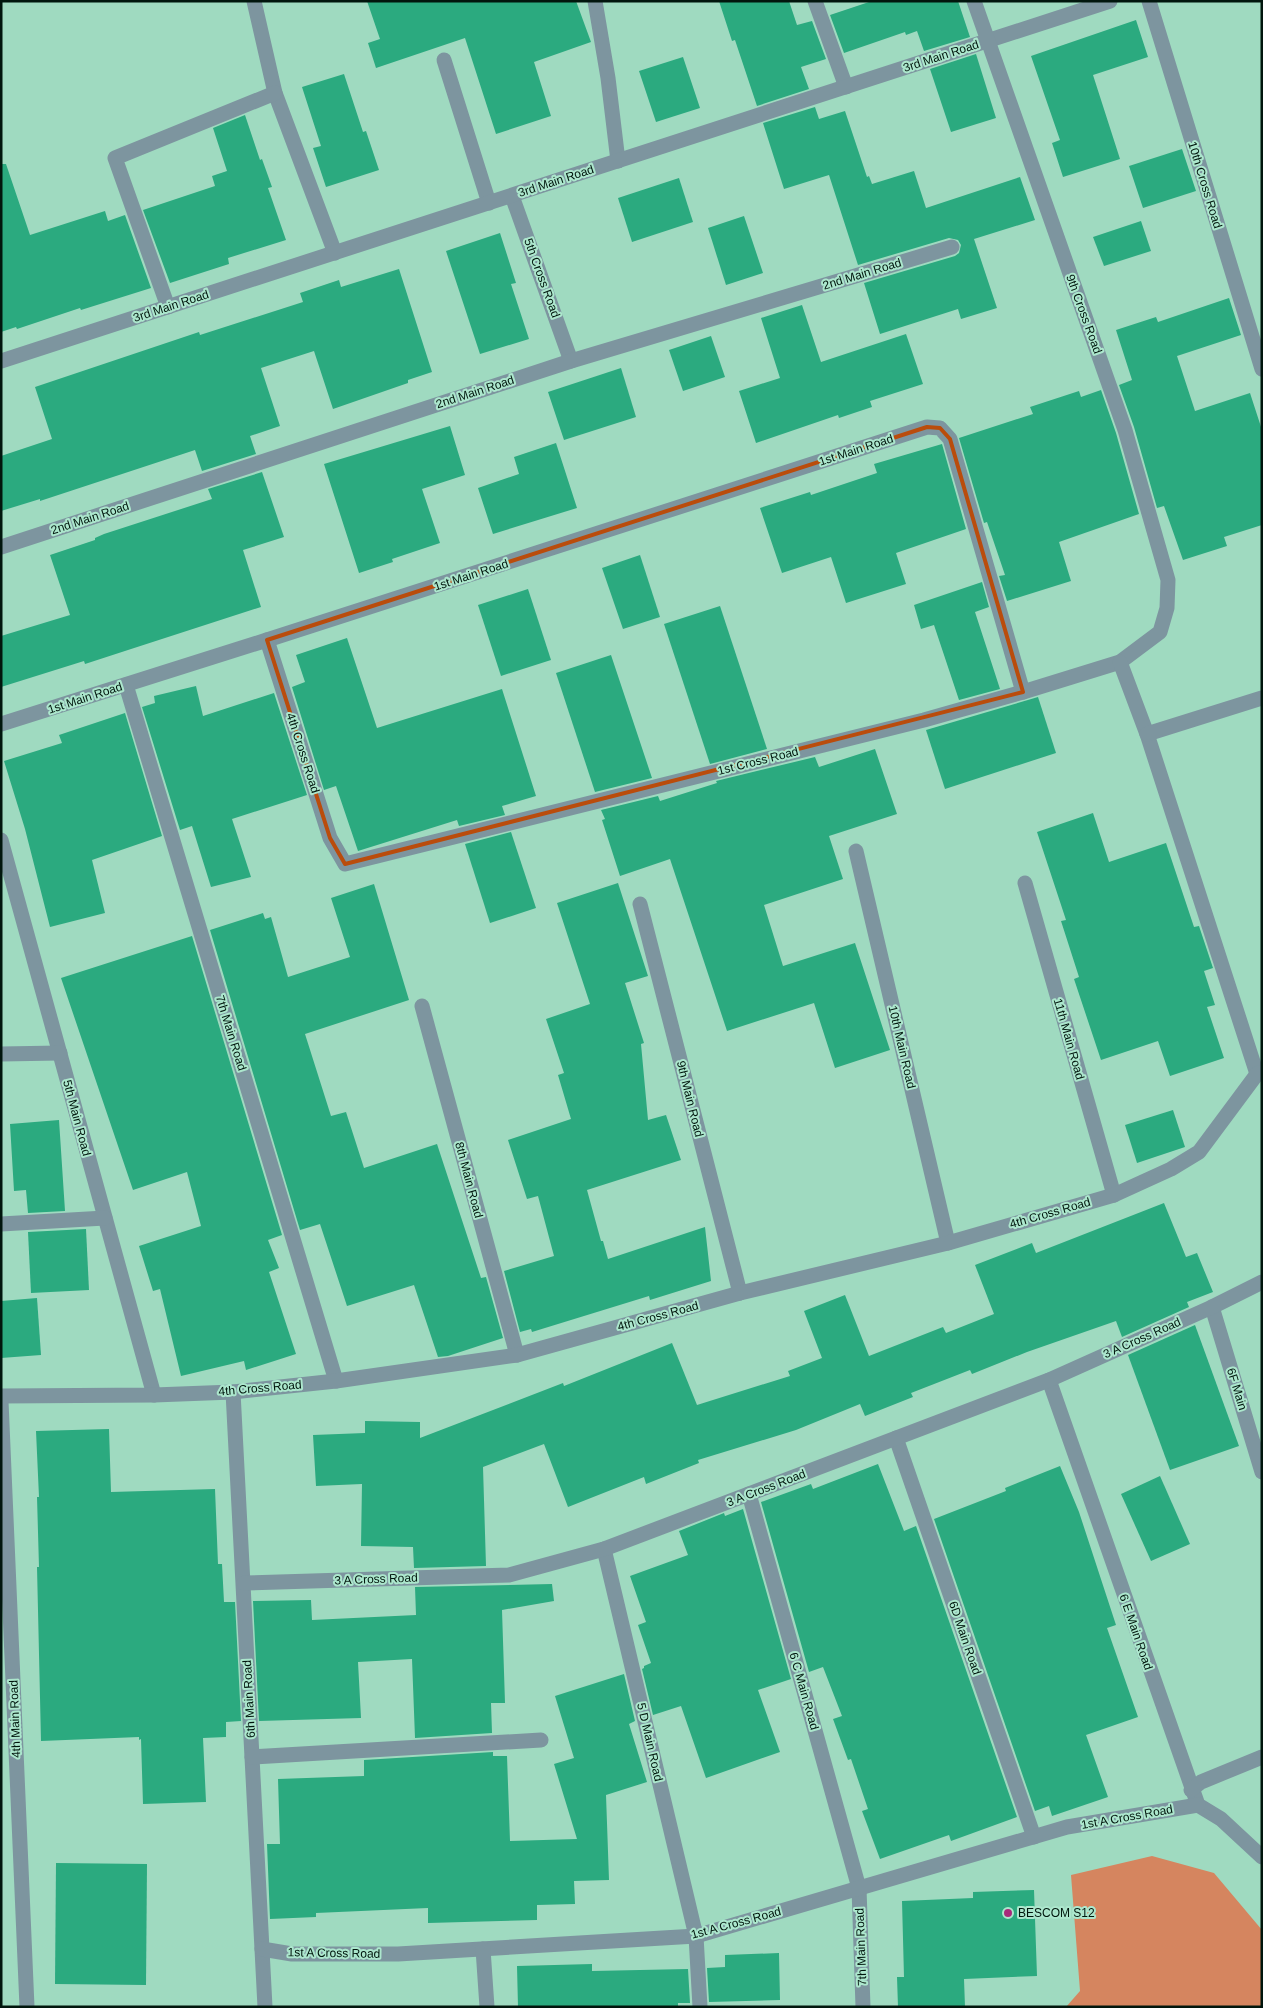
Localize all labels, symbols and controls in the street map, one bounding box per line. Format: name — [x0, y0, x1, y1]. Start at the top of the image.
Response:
street label: 3rd Main Road — [901, 37, 981, 75]
street label: 10th Cross Road — [1185, 140, 1225, 230]
street label: 3rd Main Road — [516, 162, 596, 200]
street label: 5th Cross Road — [521, 236, 563, 320]
street label: 2nd Main Road — [821, 255, 903, 293]
street label: 9th Cross Road — [1063, 272, 1105, 356]
street label: 3rd Main Road — [131, 287, 211, 325]
street label: 2nd Main Road — [434, 373, 516, 411]
street label: 1st Main Road — [817, 431, 895, 469]
street label: 2nd Main Road — [49, 499, 131, 537]
street label: 1st Main Road — [432, 556, 510, 594]
street label: 1st Main Road — [46, 679, 124, 717]
street label: 4th Cross Road — [283, 711, 323, 795]
street label: 1st Cross Road — [716, 744, 800, 778]
street label: 7th Main Road — [213, 994, 249, 1072]
street label: 11th Main Road — [1051, 997, 1087, 1081]
street label: 10th Main Road — [886, 1004, 918, 1090]
street label: 9th Main Road — [674, 1059, 706, 1139]
street label: 5th Main Road — [60, 1078, 94, 1158]
street label: 8th Main Road — [452, 1140, 486, 1220]
street label: 4th Cross Road — [1008, 1195, 1092, 1231]
street label: 4th Cross Road — [616, 1298, 700, 1334]
street label: 3 A Cross Road — [1101, 1315, 1183, 1361]
street label: 6F Main — [1224, 1366, 1250, 1412]
street label: 4th Cross Road — [218, 1377, 302, 1399]
street label: 3 A Cross Road — [725, 1467, 807, 1509]
street label: 3 A Cross Road — [334, 1571, 418, 1587]
street label: 6 E Main Road — [1116, 1592, 1156, 1672]
street label: 6D Main Road — [946, 1599, 984, 1677]
street label: 6 C Main Road — [786, 1651, 822, 1731]
street label: 6th Main Road — [240, 1660, 258, 1738]
street label: 4th Main Road — [7, 1680, 23, 1758]
street label: 5 D Main Road — [634, 1701, 666, 1783]
street label: 1st A Cross Road — [1080, 1802, 1174, 1832]
street label: 1st A Cross Road — [689, 1904, 783, 1942]
place label: BESCOM S12 — [1018, 1906, 1095, 1920]
marker: BESCOM S12 — [1002, 1907, 1014, 1919]
street label: 7th Main Road — [853, 1908, 869, 1986]
street label: 1st A Cross Road — [288, 1945, 380, 1961]

